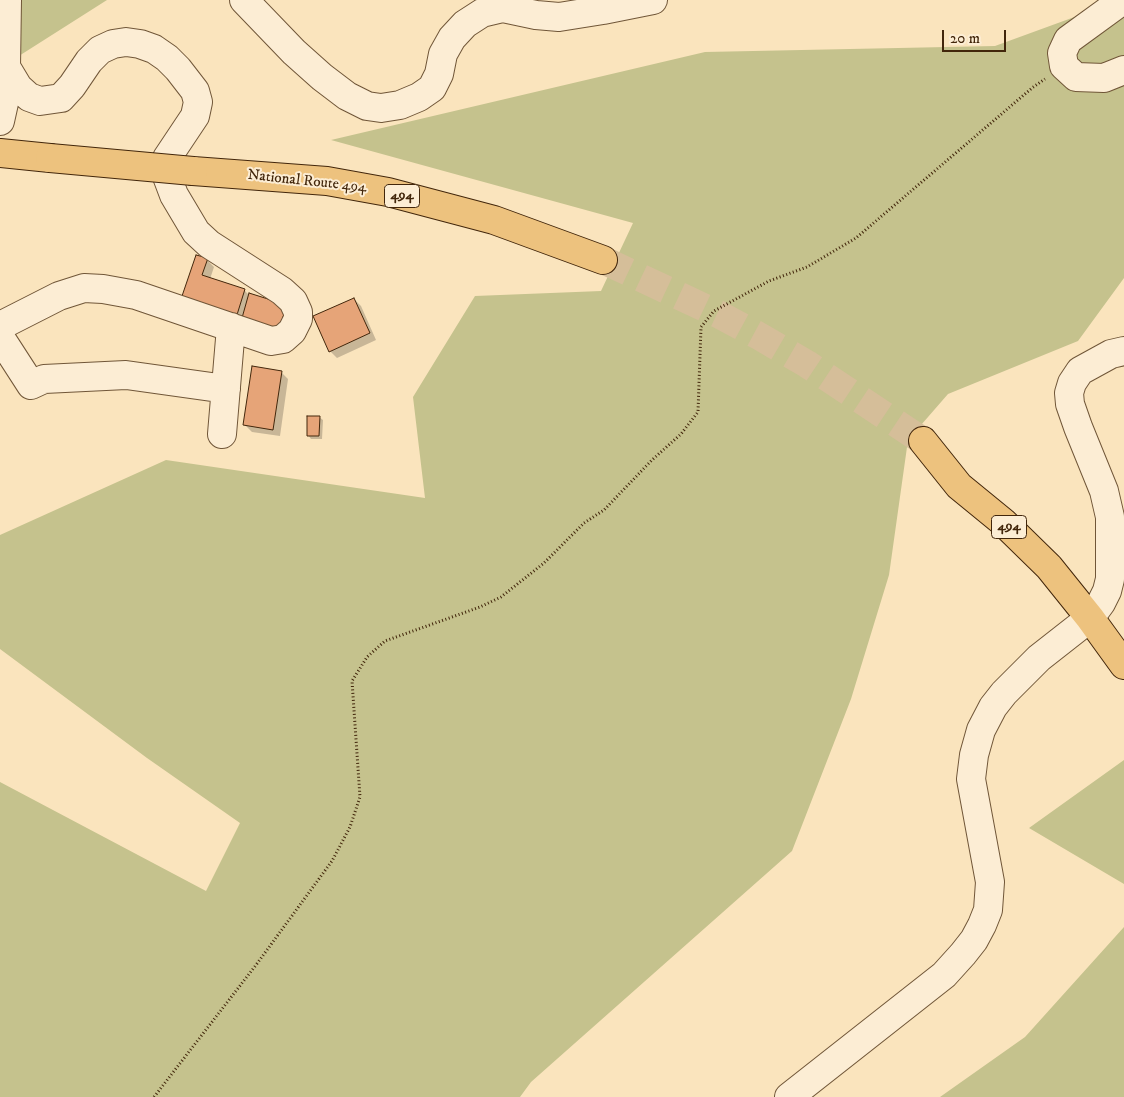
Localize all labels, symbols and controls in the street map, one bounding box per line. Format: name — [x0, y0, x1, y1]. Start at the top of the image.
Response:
scale bar — [944, 20, 1008, 52]
text: 20 m — [950, 29, 980, 48]
street label: National Route 494 — [247, 167, 367, 197]
road number: 494 — [384, 185, 420, 208]
road number: 494 — [992, 516, 1026, 538]

